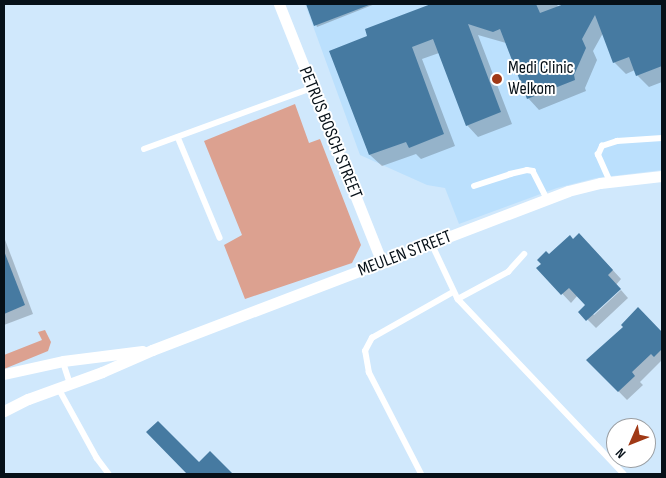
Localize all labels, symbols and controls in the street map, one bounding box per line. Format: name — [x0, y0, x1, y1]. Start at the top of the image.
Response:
place label: Medi Clinic Welkom — [508, 58, 574, 100]
street label: PETRUS BOSCH STREET — [294, 64, 366, 202]
marker: Medi Clinic Welkom — [490, 72, 504, 86]
street label: MEULEN STREET — [355, 226, 455, 282]
north arrow — [606, 418, 656, 468]
text: N — [612, 444, 629, 462]

